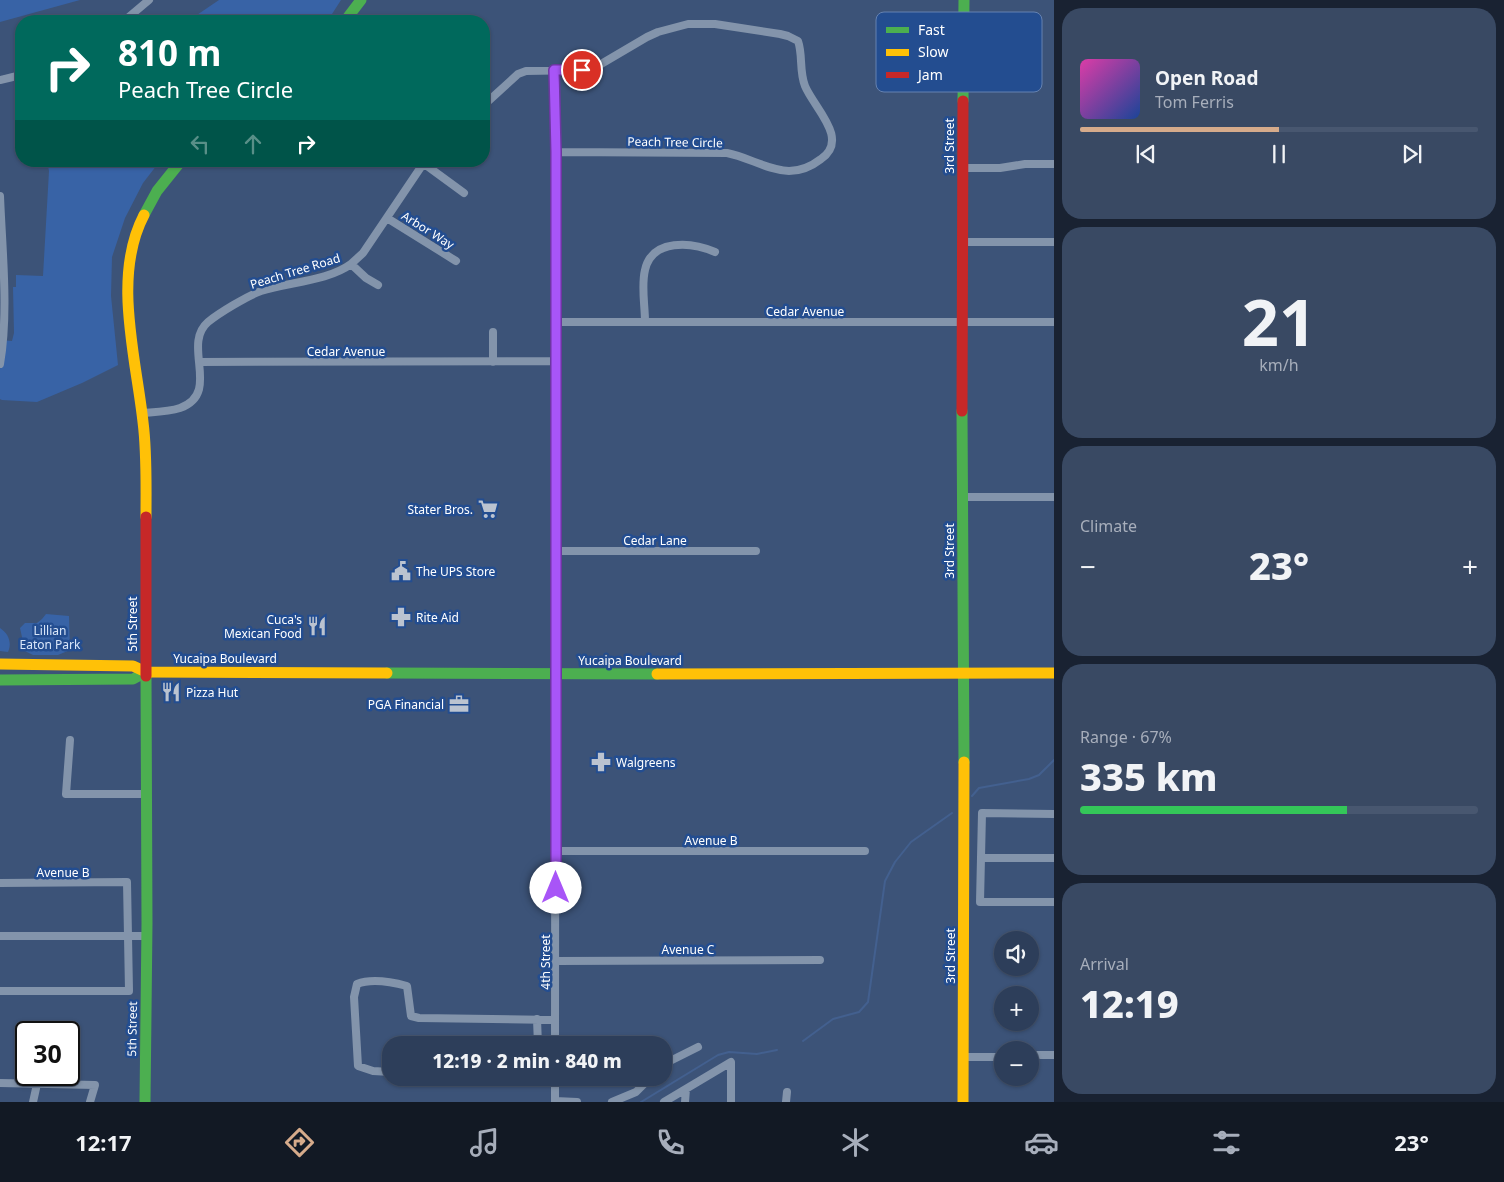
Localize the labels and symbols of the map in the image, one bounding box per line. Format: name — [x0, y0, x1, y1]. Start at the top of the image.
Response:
legend — [876, 12, 1042, 92]
text: Fast — [918, 20, 945, 39]
text: Slow — [918, 42, 949, 61]
pin — [561, 49, 603, 91]
text: Jam — [916, 65, 943, 84]
street label: 3rd Street — [941, 118, 958, 174]
street label: Peach Tree Circle — [627, 133, 723, 151]
street label: Arbor Way — [398, 207, 458, 253]
street label: Peach Tree Road — [248, 249, 342, 293]
street label: Cedar Avenue — [766, 303, 845, 320]
street label: Cedar Avenue — [307, 343, 386, 360]
supermarket icon: Stater Bros. — [477, 498, 499, 520]
place label: Stater Bros. — [407, 501, 473, 518]
street label: 3rd Street — [941, 523, 958, 579]
street label: Cedar Lane — [623, 532, 687, 549]
public building icon: The UPS Store — [390, 560, 412, 582]
place label: The UPS Store — [416, 563, 496, 580]
street label: 5th Street — [124, 596, 141, 652]
pharmacy icon: Rite Aid — [390, 606, 412, 628]
place label: Rite Aid — [416, 609, 459, 626]
place label: Cuca's Mexican Food — [224, 611, 302, 642]
restaurant icon: Cuca's Mexican Food — [306, 615, 328, 637]
park label: Lillian Eaton Park — [20, 622, 81, 653]
street label: Yucaipa Boulevard — [173, 650, 277, 667]
street label: Yucaipa Boulevard — [578, 652, 682, 669]
restaurant icon: Pizza Hut — [160, 681, 182, 703]
place label: Pizza Hut — [186, 684, 239, 701]
office icon: PGA Financial — [448, 693, 470, 715]
place label: PGA Financial — [368, 696, 444, 713]
pharmacy icon: Walgreens — [590, 751, 612, 773]
place label: Walgreens — [616, 754, 676, 771]
street label: Avenue B — [684, 832, 738, 849]
position arrow — [529, 861, 581, 913]
street label: Avenue B — [36, 864, 90, 881]
street label: 3rd Street — [942, 928, 959, 984]
street label: 4th Street — [537, 934, 554, 990]
street label: Avenue C — [662, 941, 715, 958]
street label: 5th Street — [123, 1001, 141, 1057]
speed limit sign: 30 — [15, 1021, 80, 1086]

